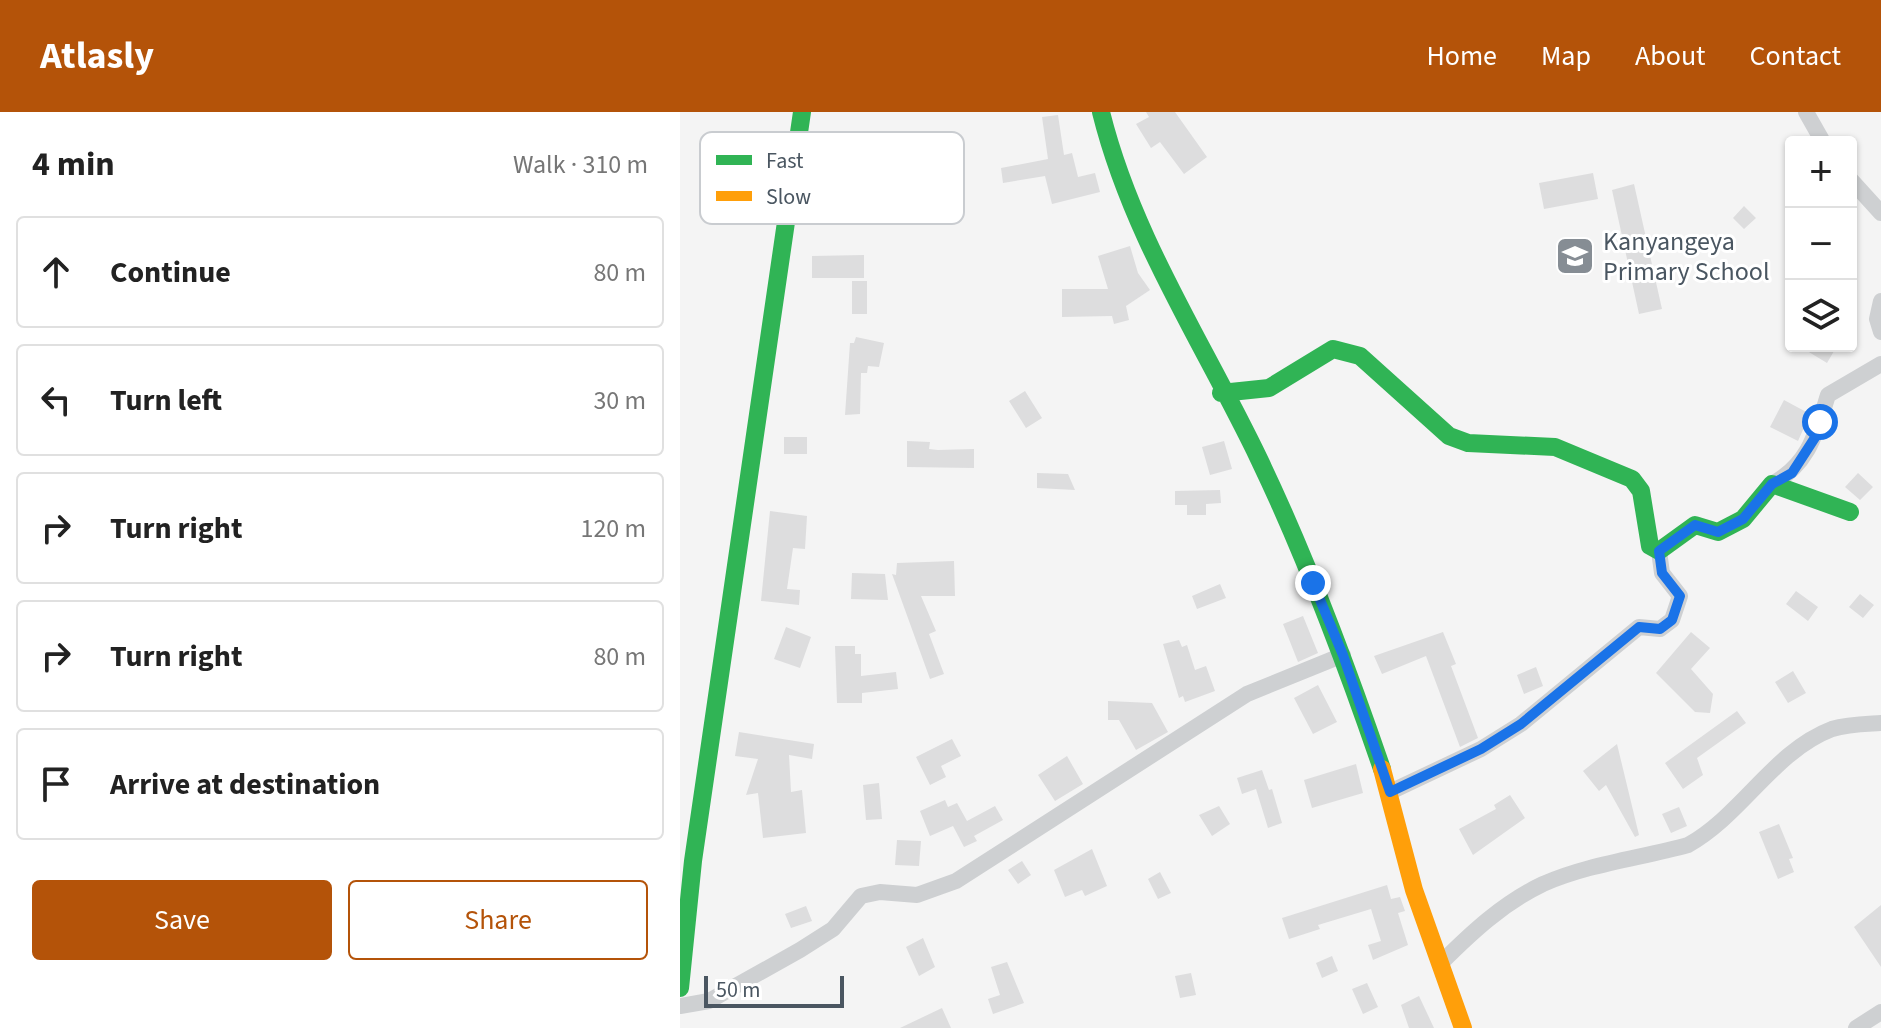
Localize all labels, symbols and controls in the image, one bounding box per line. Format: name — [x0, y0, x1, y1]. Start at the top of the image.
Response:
text: Atlasly — [40, 29, 154, 83]
text: Home — [1426, 36, 1497, 76]
text: Map — [1541, 36, 1591, 76]
text: About — [1635, 36, 1706, 76]
text: Contact — [1750, 36, 1841, 76]
legend — [700, 132, 964, 224]
map controls — [1785, 136, 1857, 352]
button: + — [1785, 136, 1857, 208]
text: 4 min — [32, 140, 115, 189]
text: Fast — [766, 145, 804, 177]
text: Walk · 310 m — [513, 146, 648, 183]
text: Slow — [766, 181, 811, 213]
button: − — [1785, 208, 1857, 280]
place label: Kanyangeya Primary School — [1603, 223, 1770, 290]
school or university icon: Kanyangeya Primary School — [1554, 235, 1596, 277]
icon: ahead — [34, 250, 78, 294]
text: Continue — [110, 251, 231, 294]
text: 80 m — [593, 254, 646, 291]
button: layers — [1785, 280, 1857, 352]
icon: left — [34, 378, 78, 422]
text: Turn left — [110, 379, 222, 422]
text: 30 m — [593, 382, 646, 419]
route start — [1802, 404, 1838, 440]
icon: right — [34, 506, 78, 550]
text: Turn right — [110, 507, 242, 550]
text: 120 m — [580, 510, 646, 547]
route end — [1295, 565, 1331, 601]
icon: right — [34, 634, 78, 678]
text: Turn right — [110, 635, 242, 678]
text: 80 m — [593, 638, 646, 675]
icon: arrive — [34, 762, 78, 806]
text: Arrive at destination — [110, 763, 380, 806]
button: Save — [32, 880, 332, 960]
button: Share — [348, 880, 648, 960]
scale bar — [704, 972, 844, 1008]
text: 50 m — [716, 974, 761, 1006]

